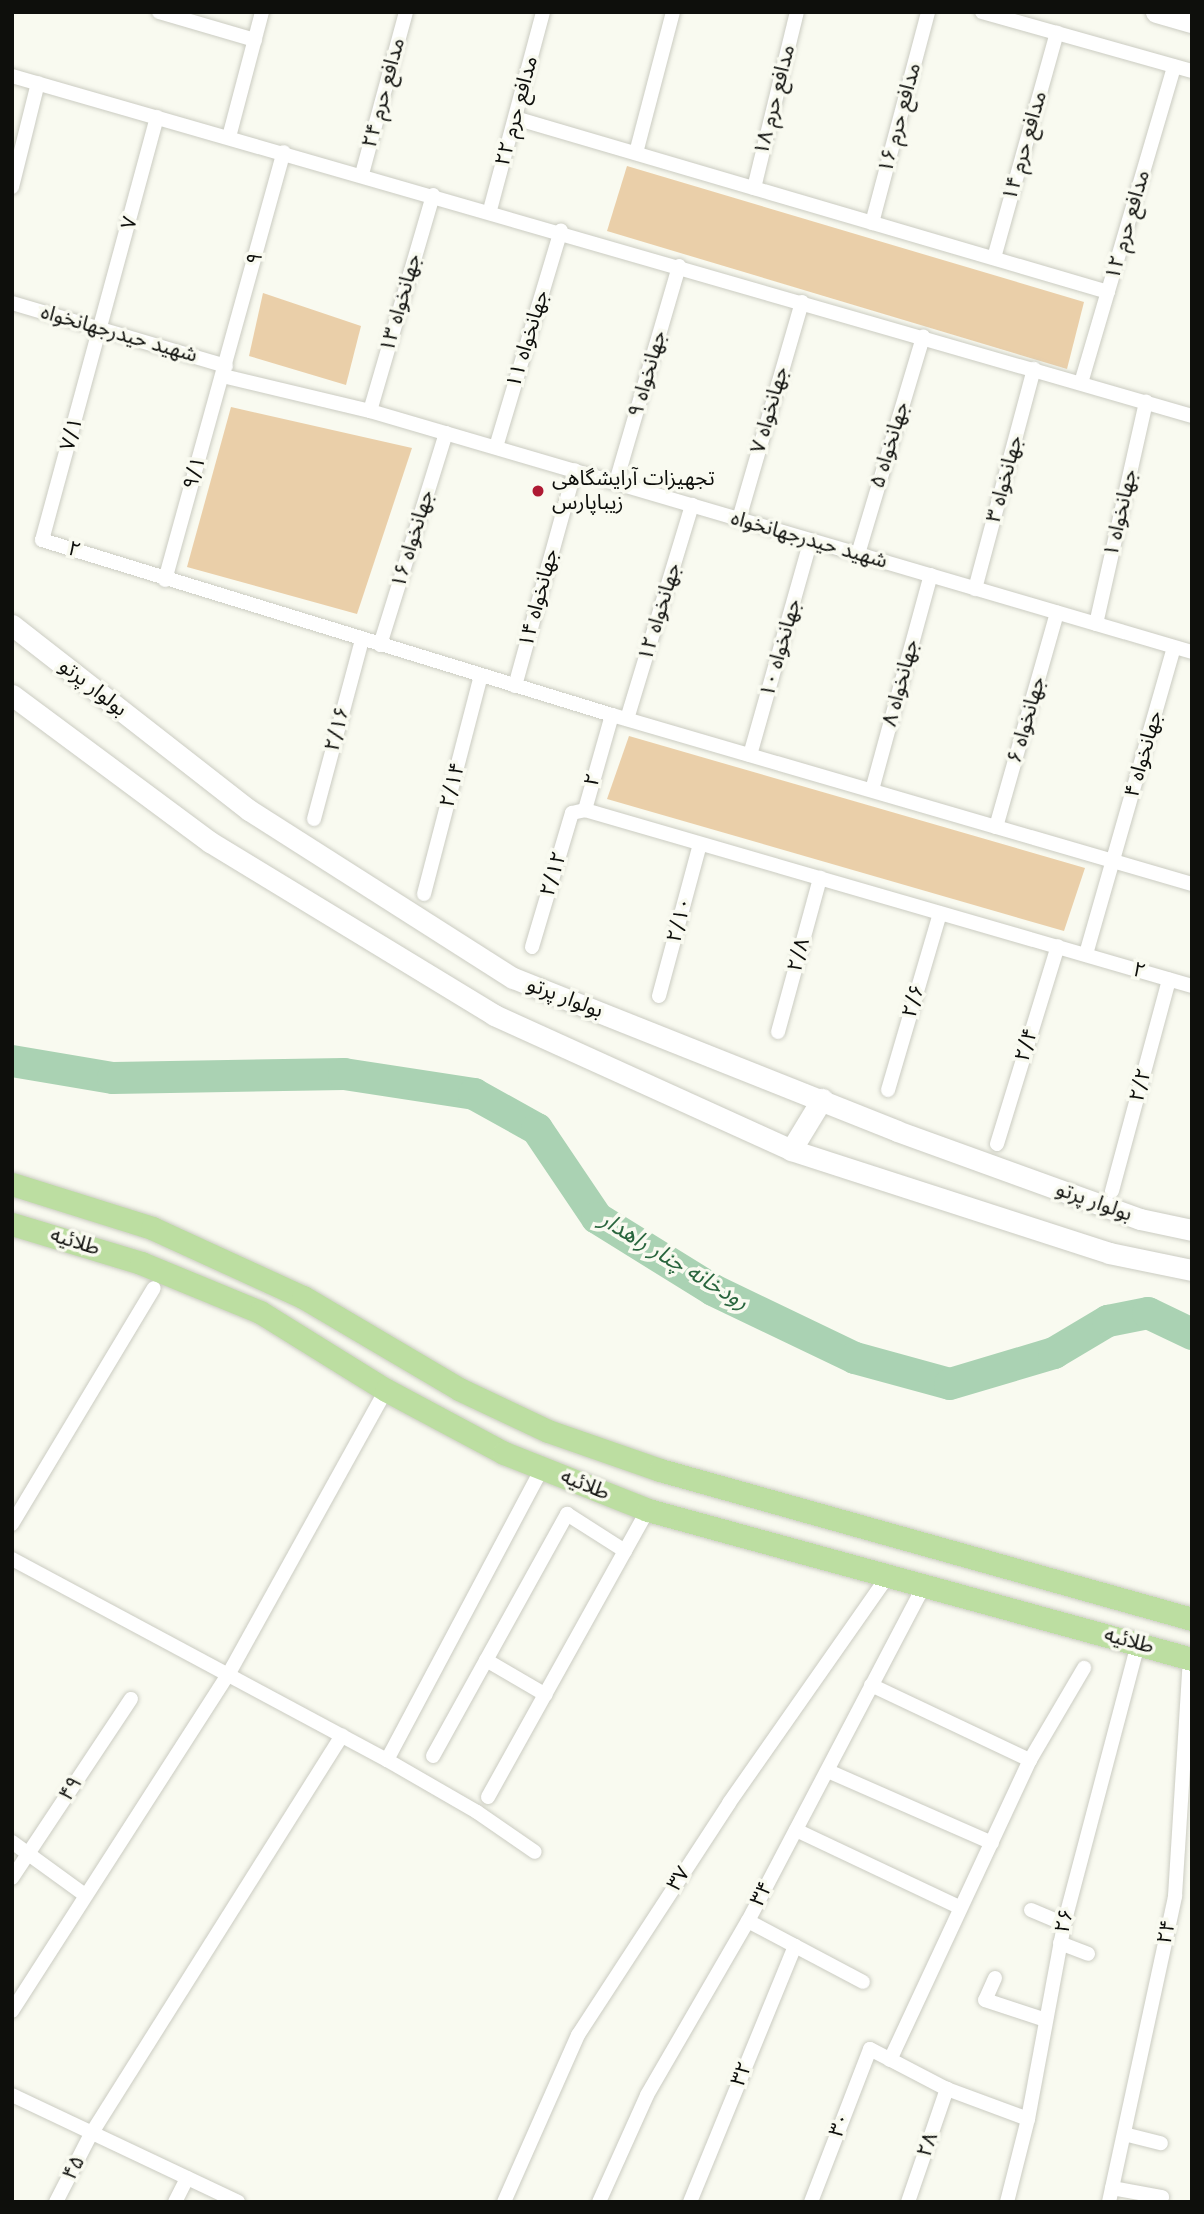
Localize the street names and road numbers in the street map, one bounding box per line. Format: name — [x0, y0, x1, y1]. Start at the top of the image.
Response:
street label: مدافع حرم ۲۴ — [357, 35, 411, 151]
street label: مدافع حرم ۱۸ — [749, 42, 801, 158]
street label: مدافع حرم ۲۲ — [490, 53, 544, 169]
street label: مدافع حرم ۱۶ — [873, 60, 927, 176]
street label: مدافع حرم ۱۴ — [997, 88, 1053, 204]
street label: مدافع حرم ۱۲ — [1100, 167, 1156, 283]
street label: ۷ — [116, 214, 144, 232]
street label: ۹ — [241, 250, 269, 268]
street label: جهانخواه ۱۳ — [375, 251, 427, 355]
street label: جهانخواه ۱۱ — [501, 287, 555, 391]
street label: شهید حیدرجهانخواه — [38, 300, 200, 368]
street label: جهانخواه ۹ — [624, 328, 672, 420]
street label: جهانخواه ۷ — [746, 364, 794, 456]
street label: جهانخواه ۵ — [865, 399, 915, 491]
street label: ۷/۱ — [55, 415, 89, 453]
street label: جهانخواه ۳ — [981, 433, 1029, 525]
street label: ۹/۱ — [178, 454, 212, 492]
street label: جهانخواه ۱ — [1099, 467, 1143, 559]
street label: جهانخواه ۱۶ — [386, 487, 440, 591]
street label: شهید حیدرجهانخواه — [728, 506, 890, 574]
street label: ۲ — [64, 536, 84, 564]
street label: جهانخواه ۱۴ — [514, 546, 564, 650]
street label: جهانخواه ۱۲ — [633, 560, 687, 664]
street label: جهانخواه ۱۰ — [755, 596, 807, 700]
street label: جهانخواه ۸ — [877, 637, 925, 729]
street label: بولوار پرتو — [54, 654, 132, 722]
street label: جهانخواه ۶ — [1003, 674, 1051, 766]
street label: ۲/۱۶ — [320, 704, 356, 754]
street label: جهانخواه ۴ — [1120, 708, 1168, 800]
street label: ۲/۱۴ — [435, 760, 471, 810]
street label: ۲ — [579, 771, 607, 789]
street label: ۲/۱۲ — [535, 849, 573, 899]
street label: ۲/۱۰ — [662, 895, 698, 945]
street label: ۲/۸ — [783, 936, 815, 974]
street label: ۲ — [1130, 957, 1148, 985]
street label: بولوار پرتو — [523, 972, 607, 1024]
street label: ۲/۶ — [897, 982, 931, 1020]
street label: ۲/۴ — [1010, 1025, 1044, 1065]
street label: ۲/۲ — [1125, 1066, 1157, 1104]
street label: بولوار پرتو — [1052, 1177, 1136, 1227]
street label: طلائیه — [47, 1223, 103, 1261]
street label: طلائیه — [557, 1464, 613, 1506]
street label: طلائیه — [1101, 1622, 1157, 1660]
street label: ۴۹ — [54, 1772, 88, 1806]
street label: ۳۷ — [662, 1862, 696, 1896]
street label: ۳۴ — [745, 1877, 779, 1911]
street label: ۲۶ — [1050, 1906, 1080, 1936]
street label: ۲۴ — [1152, 1918, 1182, 1946]
street label: ۳۲ — [726, 2058, 758, 2090]
street label: ۳۰ — [824, 2109, 856, 2141]
street label: ۲۸ — [912, 2130, 944, 2160]
street label: ۴۵ — [57, 2151, 91, 2185]

